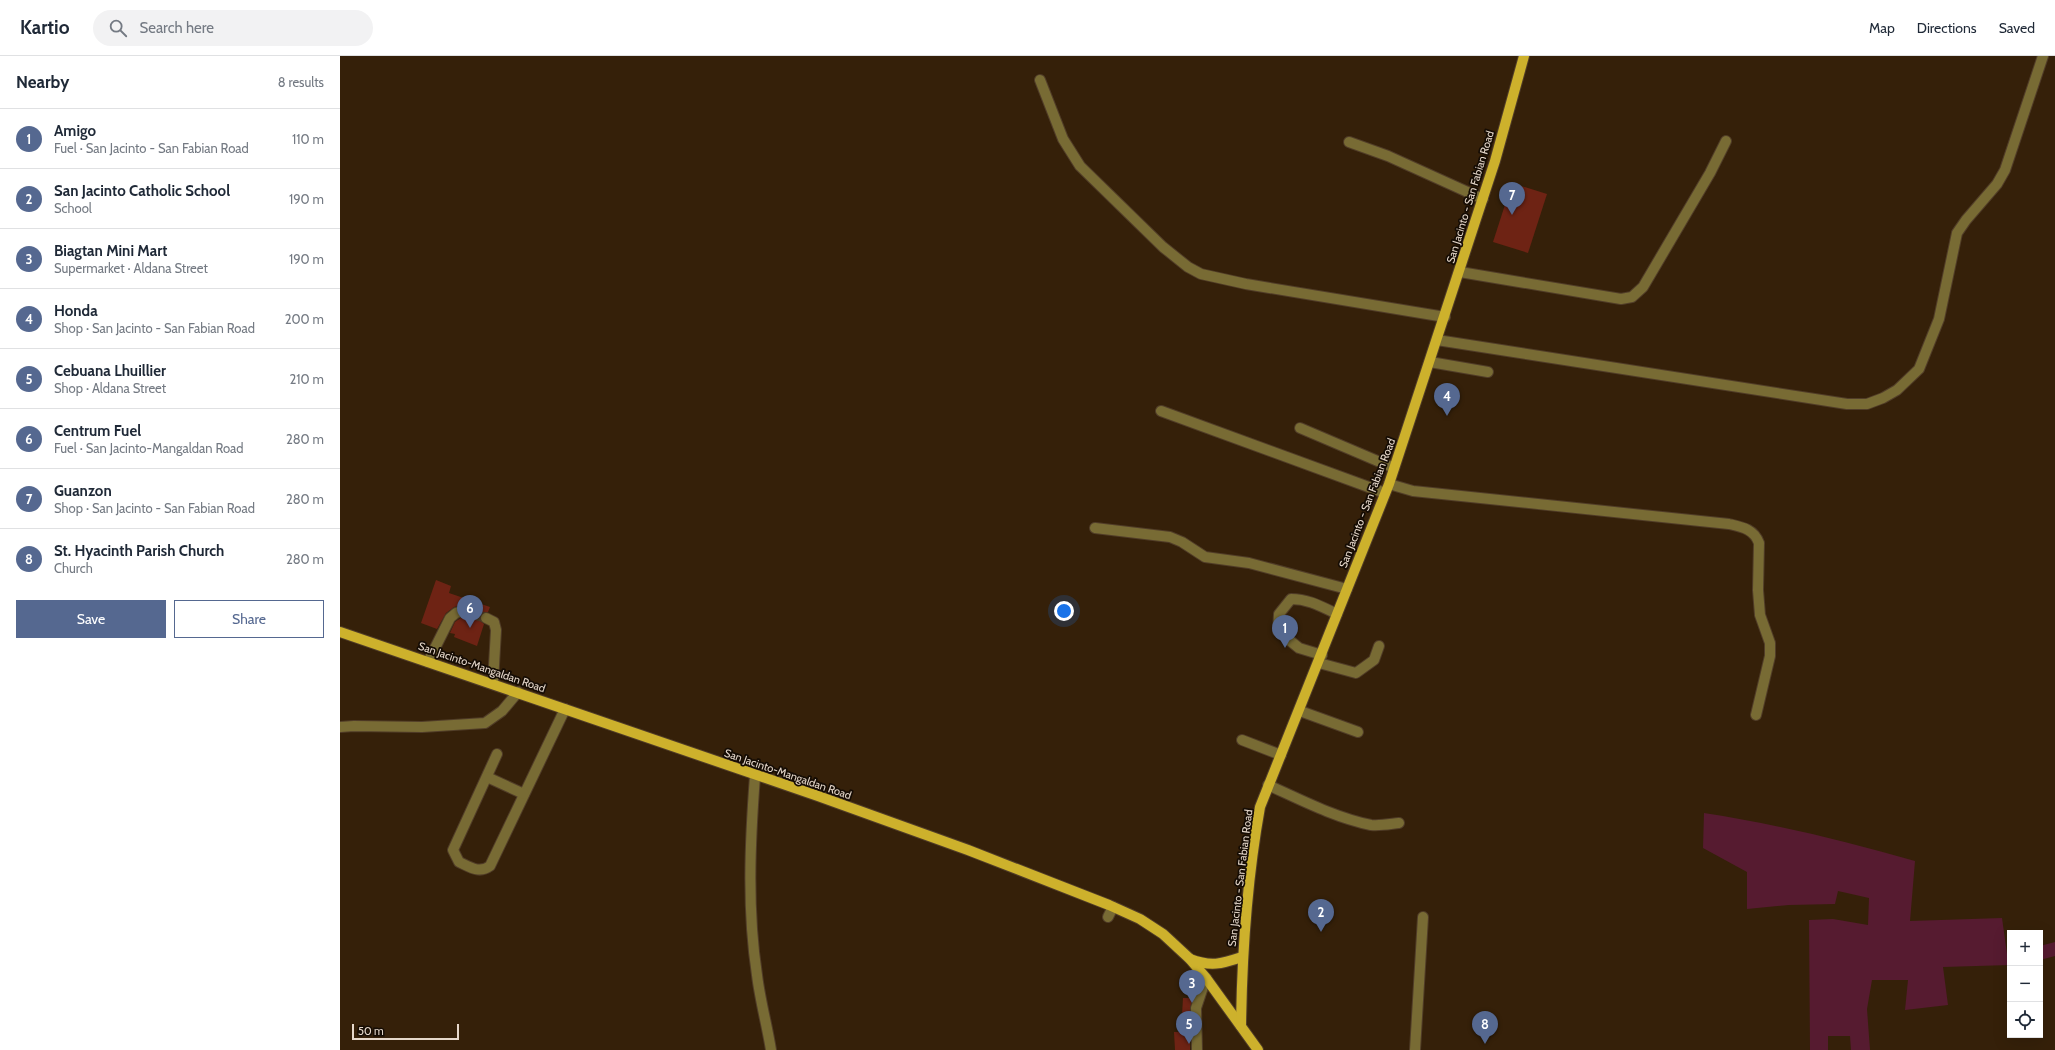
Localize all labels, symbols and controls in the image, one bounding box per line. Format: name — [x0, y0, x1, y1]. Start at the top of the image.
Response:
search box — [93, 10, 373, 46]
text: Kartio — [20, 16, 69, 39]
icon: search — [107, 17, 129, 39]
text: Search here — [139, 19, 214, 37]
text: Map — [1869, 19, 1895, 37]
text: Directions — [1917, 19, 1977, 37]
text: Saved — [1999, 19, 2035, 37]
text: Nearby — [16, 72, 69, 92]
text: 8 results — [278, 74, 324, 90]
text: Amigo — [54, 122, 96, 140]
street label: San Jacinto - San Fabian Road — [1443, 129, 1497, 265]
text: 1 — [27, 131, 31, 147]
text: 110 m — [292, 131, 324, 147]
text: Fuel · San Jacinto - San Fabian Road — [54, 140, 249, 156]
text: San Jacinto Catholic School — [54, 182, 230, 200]
pin: 7 — [1499, 182, 1525, 215]
text: 2 — [26, 191, 32, 207]
text: 190 m — [289, 191, 324, 207]
text: School — [54, 200, 92, 216]
text: Biagtan Mini Mart — [54, 242, 167, 260]
text: 3 — [25, 251, 33, 267]
text: 190 m — [289, 251, 324, 267]
text: Supermarket · Aldana Street — [54, 260, 208, 276]
text: Honda — [54, 302, 98, 320]
text: 4 — [25, 311, 33, 327]
text: 200 m — [285, 311, 324, 327]
text: Shop · San Jacinto - San Fabian Road — [54, 320, 255, 336]
text: Cebuana Lhuillier — [54, 362, 166, 380]
text: 5 — [26, 371, 32, 387]
text: 210 m — [290, 371, 324, 387]
text: Shop · Aldana Street — [54, 380, 166, 396]
pin: 4 — [1434, 383, 1460, 416]
text: Centrum Fuel — [54, 422, 141, 440]
text: 6 — [25, 431, 33, 447]
text: 280 m — [286, 431, 324, 447]
street label: San Jacinto - San Fabian Road — [1336, 436, 1398, 570]
text: Fuel · San Jacinto-Mangaldan Road — [54, 440, 244, 456]
text: Guanzon — [54, 482, 112, 500]
text: 7 — [26, 491, 32, 507]
text: 280 m — [286, 491, 324, 507]
text: Shop · San Jacinto - San Fabian Road — [54, 500, 255, 516]
text: St. Hyacinth Parish Church — [54, 542, 224, 560]
text: 8 — [25, 551, 33, 567]
text: 280 m — [286, 551, 324, 567]
text: Church — [54, 560, 93, 576]
pin: 6 — [457, 595, 483, 628]
button: Save — [16, 600, 166, 638]
button: Share — [174, 600, 324, 638]
your location — [1054, 601, 1074, 621]
pin: 1 — [1272, 615, 1298, 648]
street label: San Jacinto-Mangaldan Road — [417, 639, 547, 695]
street label: San Jacinto-Mangaldan Road — [723, 746, 853, 802]
street label: San Jacinto - San Fabian Road — [1225, 809, 1255, 947]
pin: 2 — [1308, 899, 1334, 932]
map controls — [2007, 930, 2043, 1038]
button: + — [2007, 930, 2043, 966]
button: − — [2007, 966, 2043, 1002]
pin: 3 — [1179, 970, 1205, 1003]
button: locate — [2007, 1002, 2043, 1038]
pin: 5 — [1176, 1011, 1202, 1044]
pin: 8 — [1472, 1011, 1498, 1044]
scale bar — [352, 1022, 459, 1041]
text: 50 m — [358, 1024, 384, 1038]

